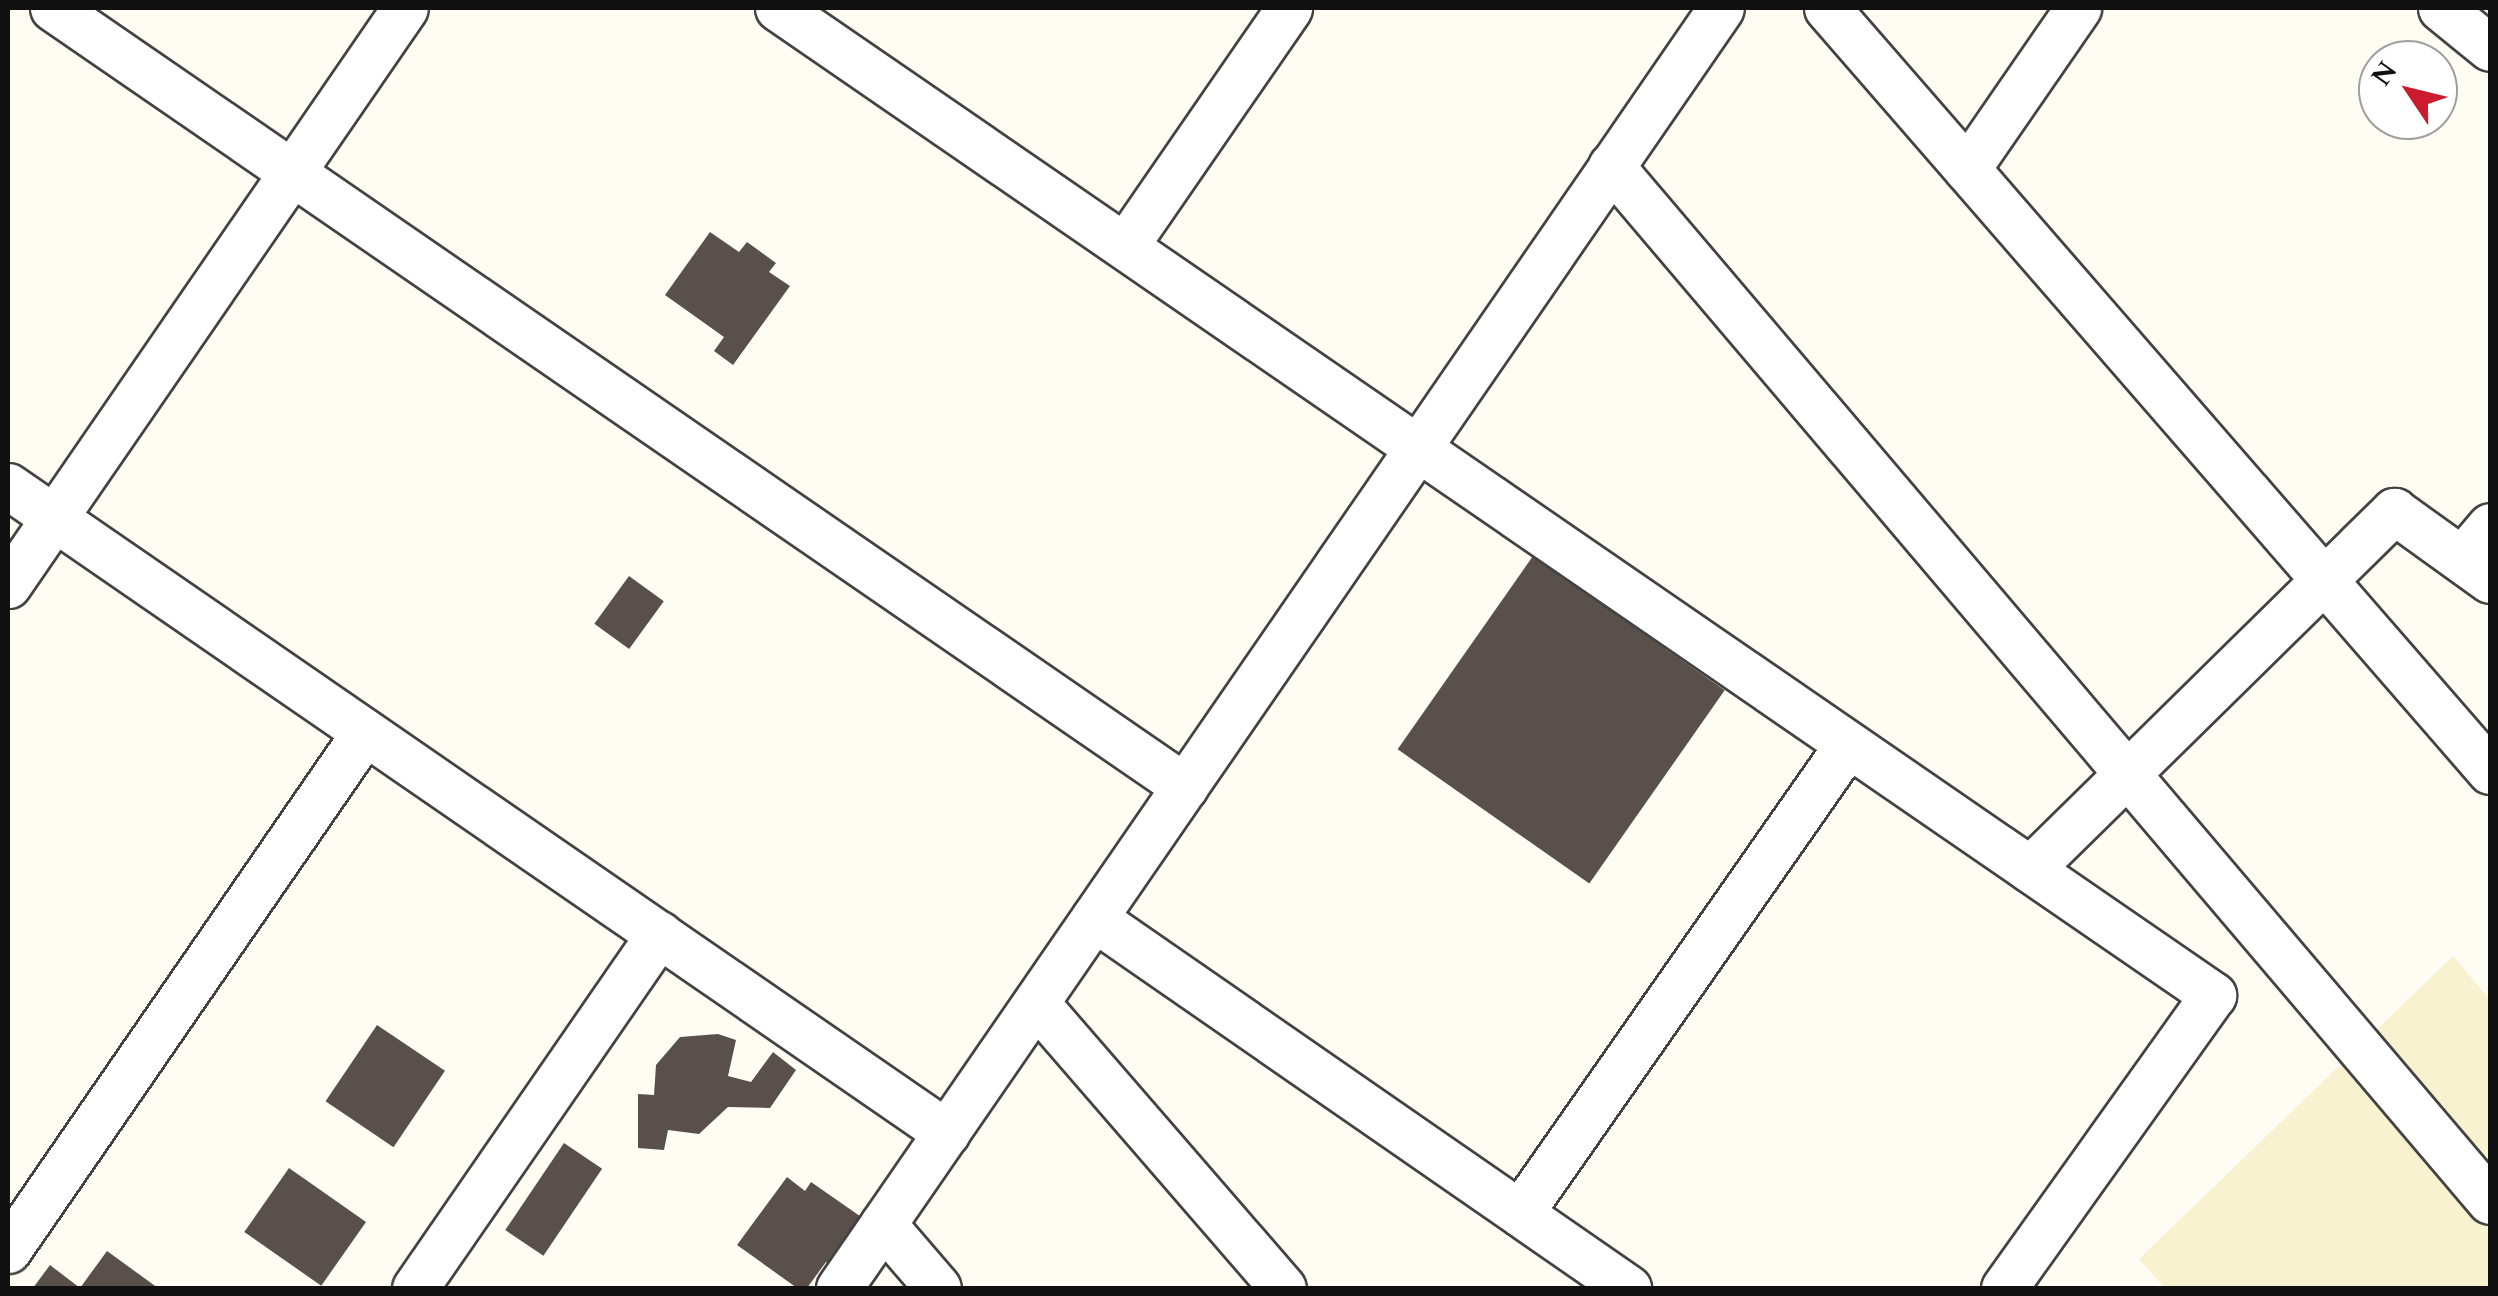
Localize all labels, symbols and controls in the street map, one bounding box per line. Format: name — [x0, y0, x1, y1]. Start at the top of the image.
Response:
north arrow — [2358, 40, 2458, 140]
text: N — [2360, 52, 2409, 95]

